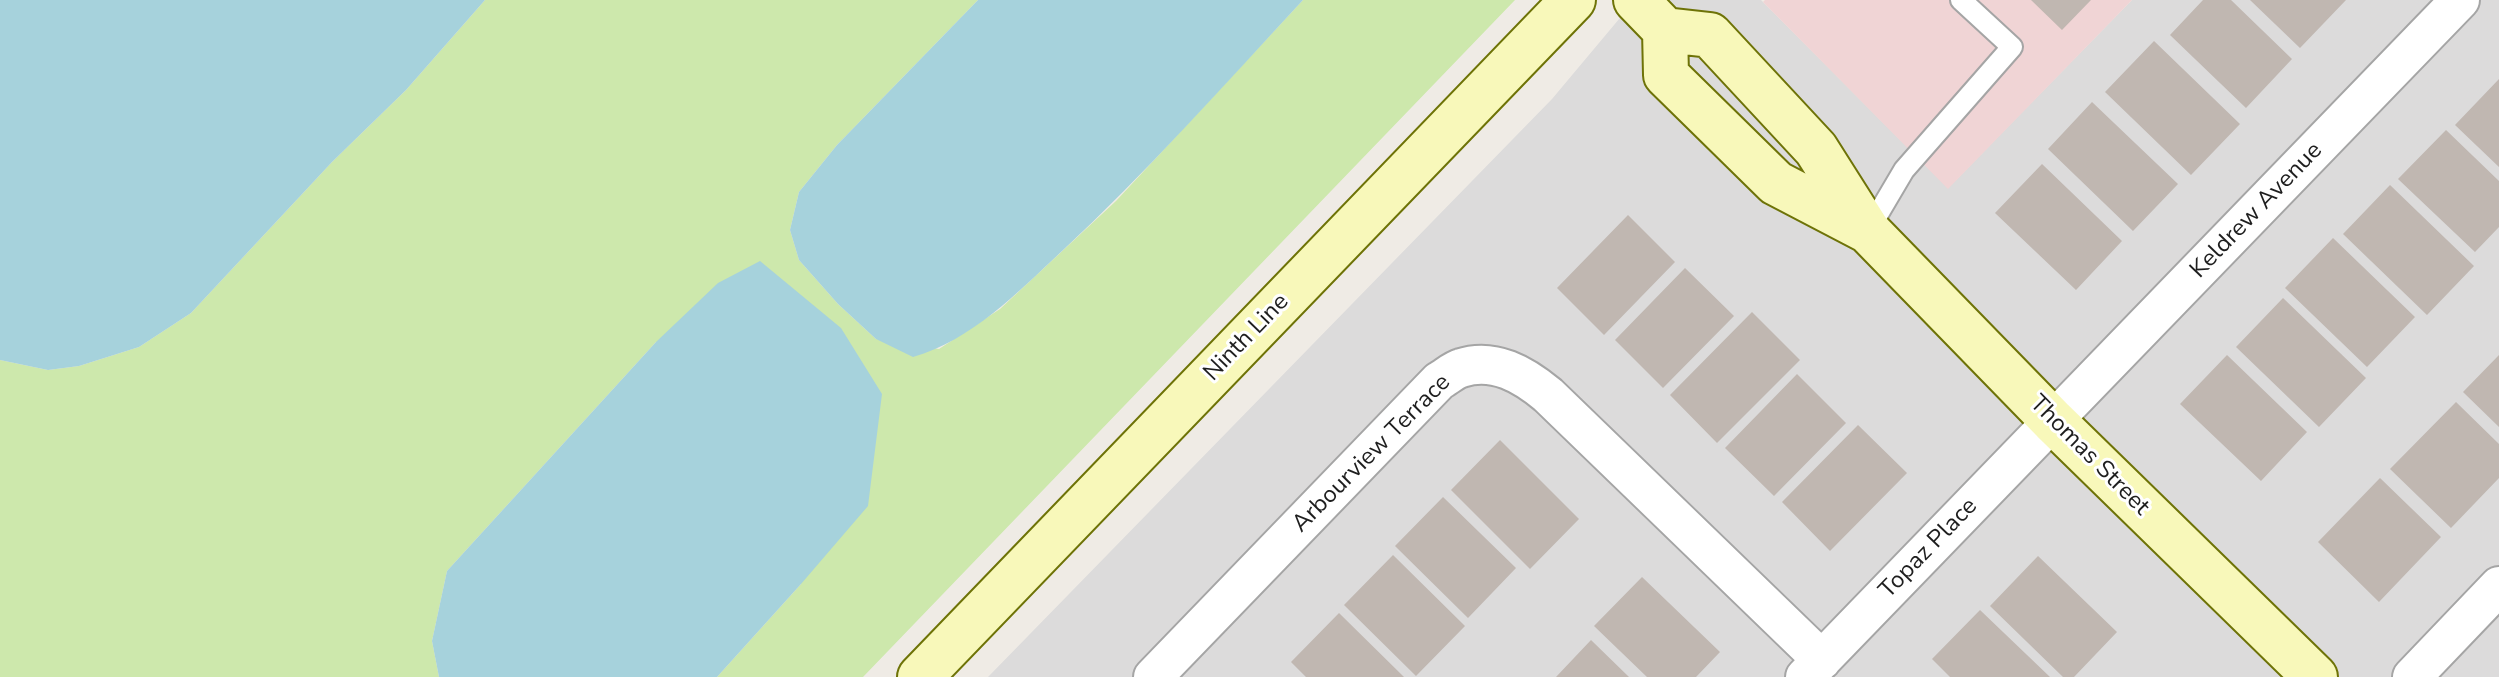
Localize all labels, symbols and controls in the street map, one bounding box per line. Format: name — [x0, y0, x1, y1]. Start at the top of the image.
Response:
street label: Keldrew Avenue — [2185, 137, 2329, 285]
street label: Ninth Line — [1198, 288, 1296, 388]
street label: Arbourview Terrace — [1287, 369, 1457, 539]
street label: Thomas Street — [2023, 390, 2155, 522]
street label: Topaz Place — [1874, 493, 1984, 605]

